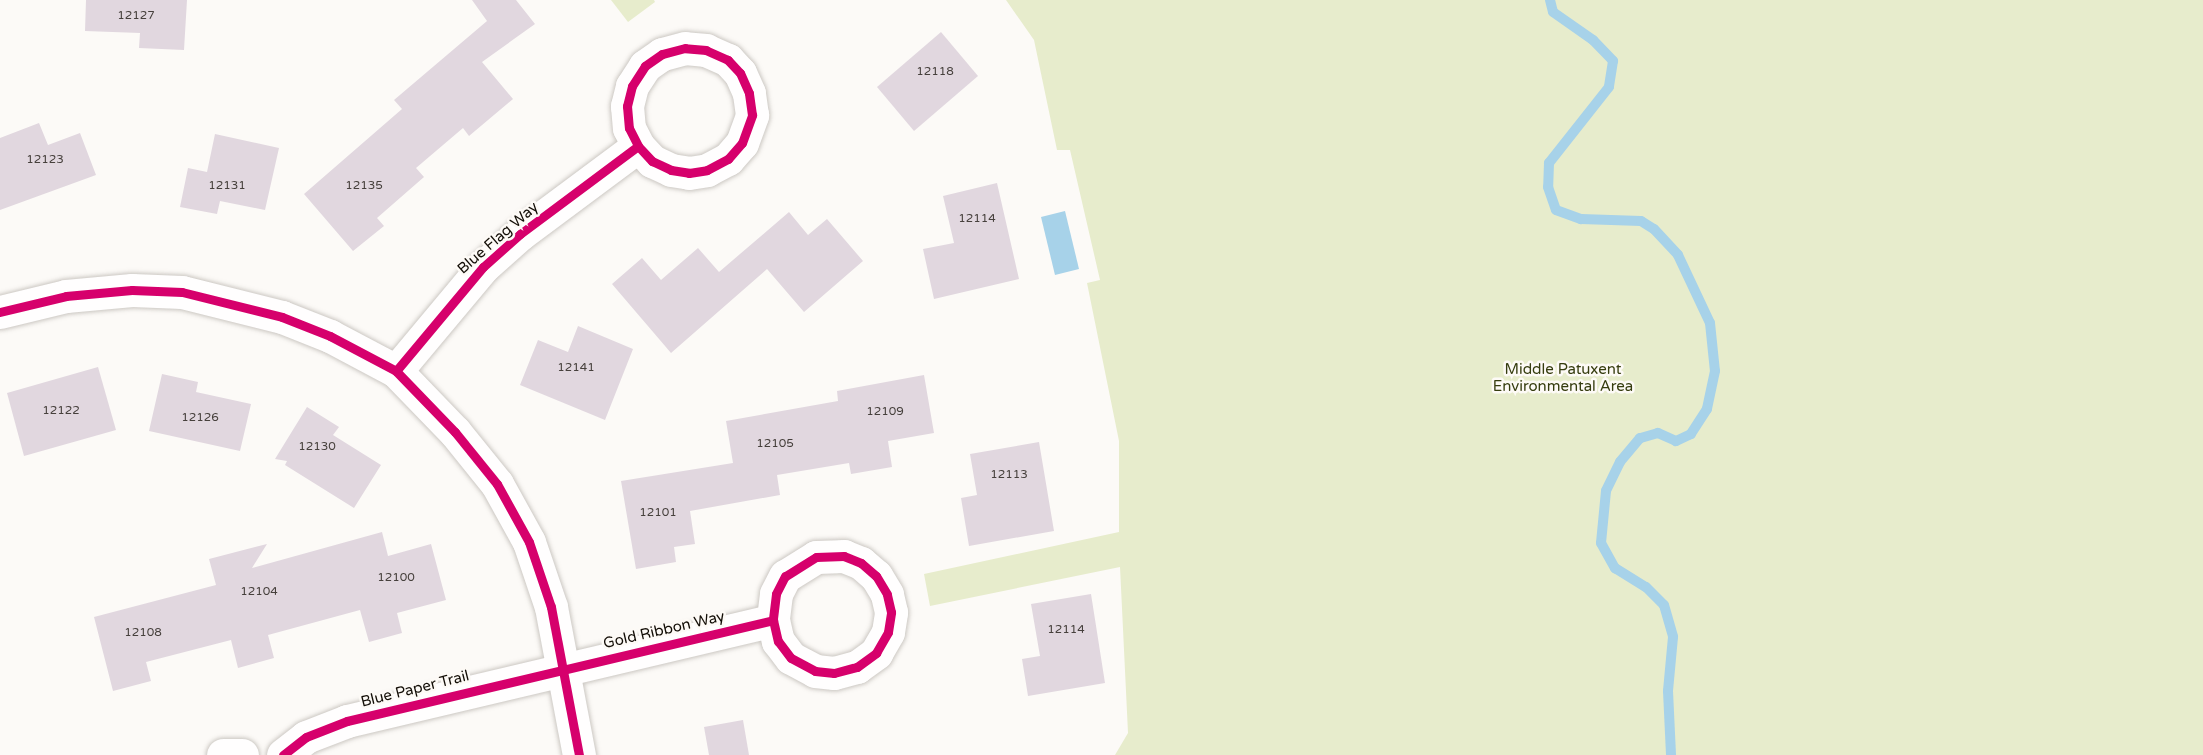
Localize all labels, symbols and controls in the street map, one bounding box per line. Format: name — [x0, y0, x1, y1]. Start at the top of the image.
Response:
house number: 12127 — [117, 9, 155, 23]
house number: 12118 — [916, 65, 954, 79]
house number: 12123 — [26, 153, 64, 167]
house number: 12131 — [208, 179, 246, 193]
house number: 12135 — [345, 179, 383, 193]
street label: Blue Flag Way — [454, 198, 542, 278]
house number: 12114 — [958, 212, 996, 226]
park label: Middle Patuxent Environmental Area — [1493, 360, 1633, 395]
house number: 12141 — [557, 361, 595, 375]
house number: 12122 — [42, 404, 80, 418]
house number: 12109 — [866, 405, 904, 419]
house number: 12126 — [181, 411, 219, 425]
house number: 12105 — [756, 437, 794, 451]
house number: 12130 — [298, 440, 336, 454]
house number: 12113 — [990, 468, 1028, 482]
house number: 12101 — [639, 506, 677, 520]
house number: 12100 — [377, 571, 415, 585]
house number: 12104 — [240, 585, 278, 599]
street label: Gold Ribbon Way — [602, 607, 726, 653]
house number: 12114 — [1047, 623, 1085, 637]
house number: 12108 — [124, 626, 162, 640]
street label: Blue Paper Trail — [359, 667, 471, 711]

